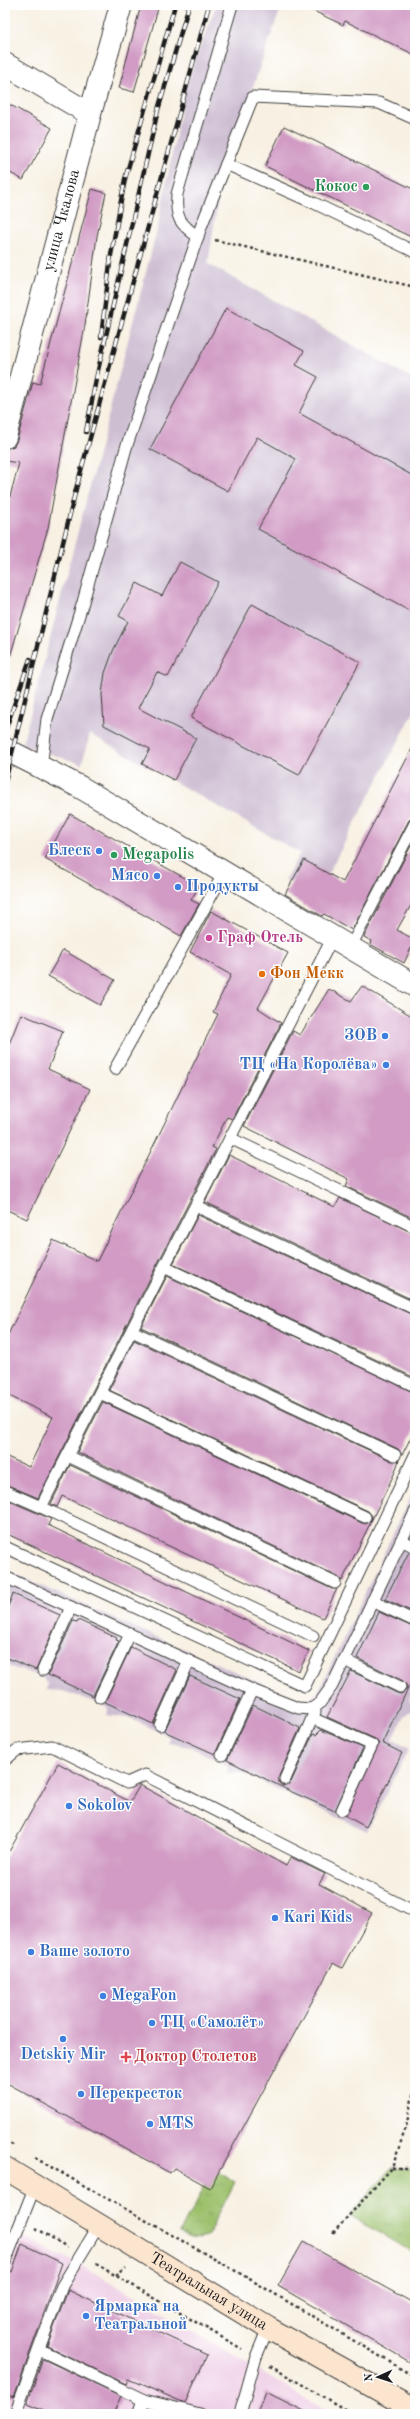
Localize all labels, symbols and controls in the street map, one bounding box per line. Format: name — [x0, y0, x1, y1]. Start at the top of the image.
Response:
street label: улица Чкалова — [41, 168, 83, 273]
place label: Кокос — [314, 179, 358, 195]
marker: Кокос — [361, 182, 371, 192]
place label: Блеск — [48, 843, 92, 859]
marker: Блеск — [94, 846, 104, 856]
place label: Megapolis — [122, 847, 194, 863]
marker: Megapolis — [109, 850, 119, 860]
place label: Мясо — [111, 868, 149, 884]
marker: Мясо — [152, 871, 162, 881]
place label: Продукты — [186, 879, 259, 895]
marker: Продукты — [173, 882, 183, 892]
place label: Граф Отель — [217, 930, 303, 946]
marker: Граф Отель — [204, 933, 214, 943]
place label: Фон Мекк — [270, 966, 344, 982]
marker: Фон Мекк — [257, 969, 267, 979]
place label: ЗОВ — [344, 1028, 377, 1044]
marker: ЗОВ — [380, 1031, 390, 1041]
place label: ТЦ «На Королёва» — [239, 1057, 378, 1073]
marker: ТЦ «На Королёва» — [381, 1060, 391, 1070]
place label: Sokolov — [77, 1798, 132, 1814]
marker: Sokolov — [64, 1801, 74, 1811]
place label: Kari Kids — [283, 1910, 352, 1926]
marker: Kari Kids — [270, 1913, 280, 1923]
place label: Ваше золото — [39, 1944, 130, 1960]
marker: Ваше золото — [26, 1947, 36, 1957]
place label: MegaFon — [111, 1988, 177, 2004]
marker: MegaFon — [98, 1991, 108, 2001]
place label: ТЦ «Самолёт» — [160, 2015, 265, 2031]
marker: ТЦ «Самолёт» — [147, 2018, 157, 2028]
marker: Detskiy Mir — [58, 2034, 68, 2044]
place label: Detskiy Mir — [20, 2047, 106, 2063]
place label: Доктор Столетов — [134, 2049, 257, 2065]
marker: Доктор Столетов — [121, 2052, 131, 2062]
place label: Перекресток — [89, 2086, 183, 2102]
marker: Перекресток — [76, 2089, 86, 2099]
place label: MTS — [158, 2116, 194, 2132]
marker: MTS — [145, 2119, 155, 2129]
street label: Театральная улица — [147, 2250, 270, 2334]
place label: Ярмарка на Театральной — [94, 2299, 187, 2333]
marker: Ярмарка на Театральной — [81, 2311, 91, 2321]
north arrow — [358, 2357, 398, 2397]
text: N — [364, 2372, 375, 2382]

